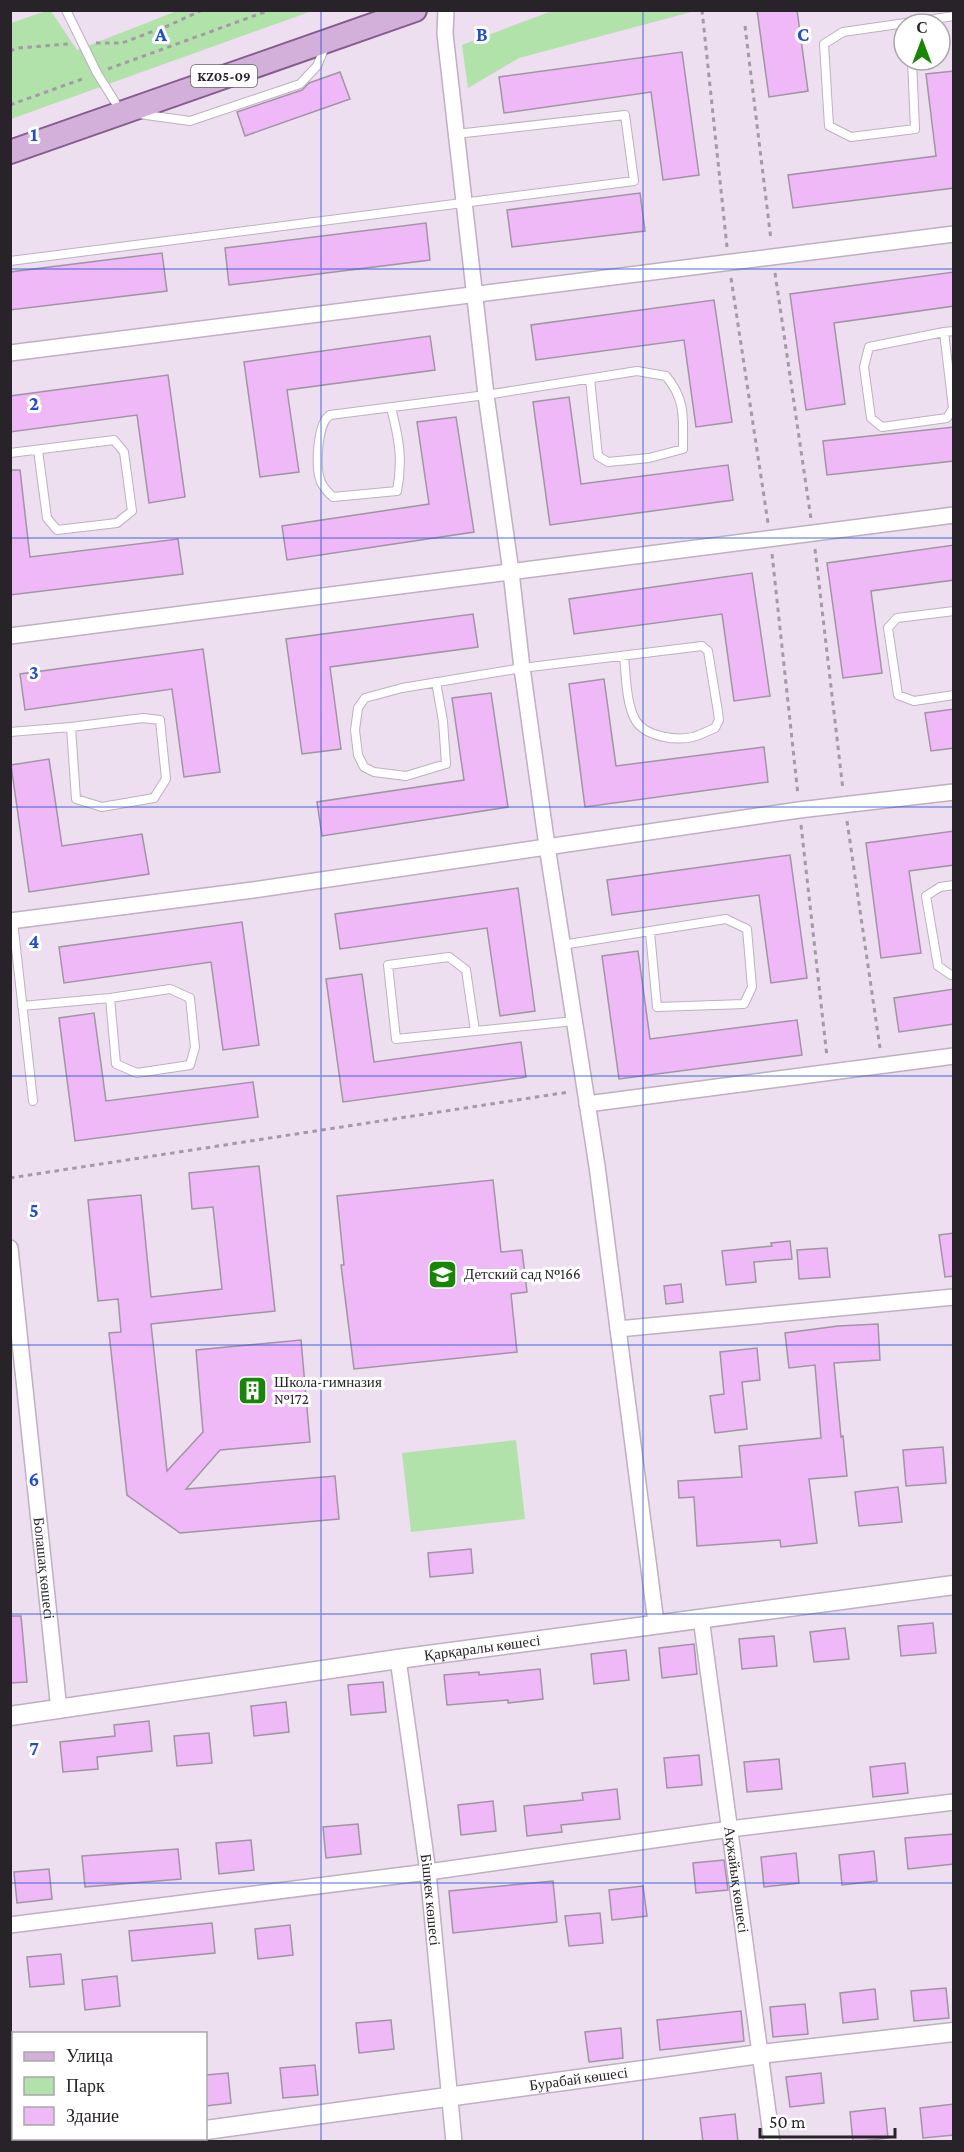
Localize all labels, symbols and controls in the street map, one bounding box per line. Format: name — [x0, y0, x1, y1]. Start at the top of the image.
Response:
north arrow — [892, 12, 952, 72]
text: С — [916, 19, 928, 36]
text: A — [154, 23, 168, 45]
text: B — [476, 23, 488, 45]
text: C — [797, 23, 809, 45]
road number: KZ05-09 — [191, 65, 257, 87]
text: 1 — [30, 123, 38, 145]
text: 2 — [29, 392, 39, 414]
text: 3 — [29, 661, 39, 683]
text: 4 — [29, 930, 40, 952]
text: 5 — [29, 1199, 39, 1221]
school or university icon: Детский сад №166 — [427, 1258, 459, 1290]
place label: Детский сад №166 — [464, 1266, 581, 1282]
place label: Школа-гимназия №172 — [274, 1374, 382, 1407]
building icon: Школа-гимназия №172 — [237, 1375, 269, 1407]
text: 6 — [29, 1468, 39, 1490]
street label: Болашақ көшесі — [31, 1516, 57, 1620]
street label: Қарқаралы көшесі — [423, 1632, 541, 1663]
text: 7 — [29, 1737, 39, 1759]
street label: Ақжайық көшесі — [721, 1825, 752, 1934]
street label: Бішкек көшесі — [418, 1853, 443, 1946]
legend — [12, 2032, 207, 2140]
text: Улица — [66, 2046, 113, 2066]
street label: Бурабай көшесі — [528, 2064, 629, 2094]
text: Парк — [66, 2076, 105, 2096]
scale bar — [760, 2101, 895, 2139]
text: Здание — [66, 2106, 119, 2126]
text: 50 m — [769, 2112, 806, 2132]

